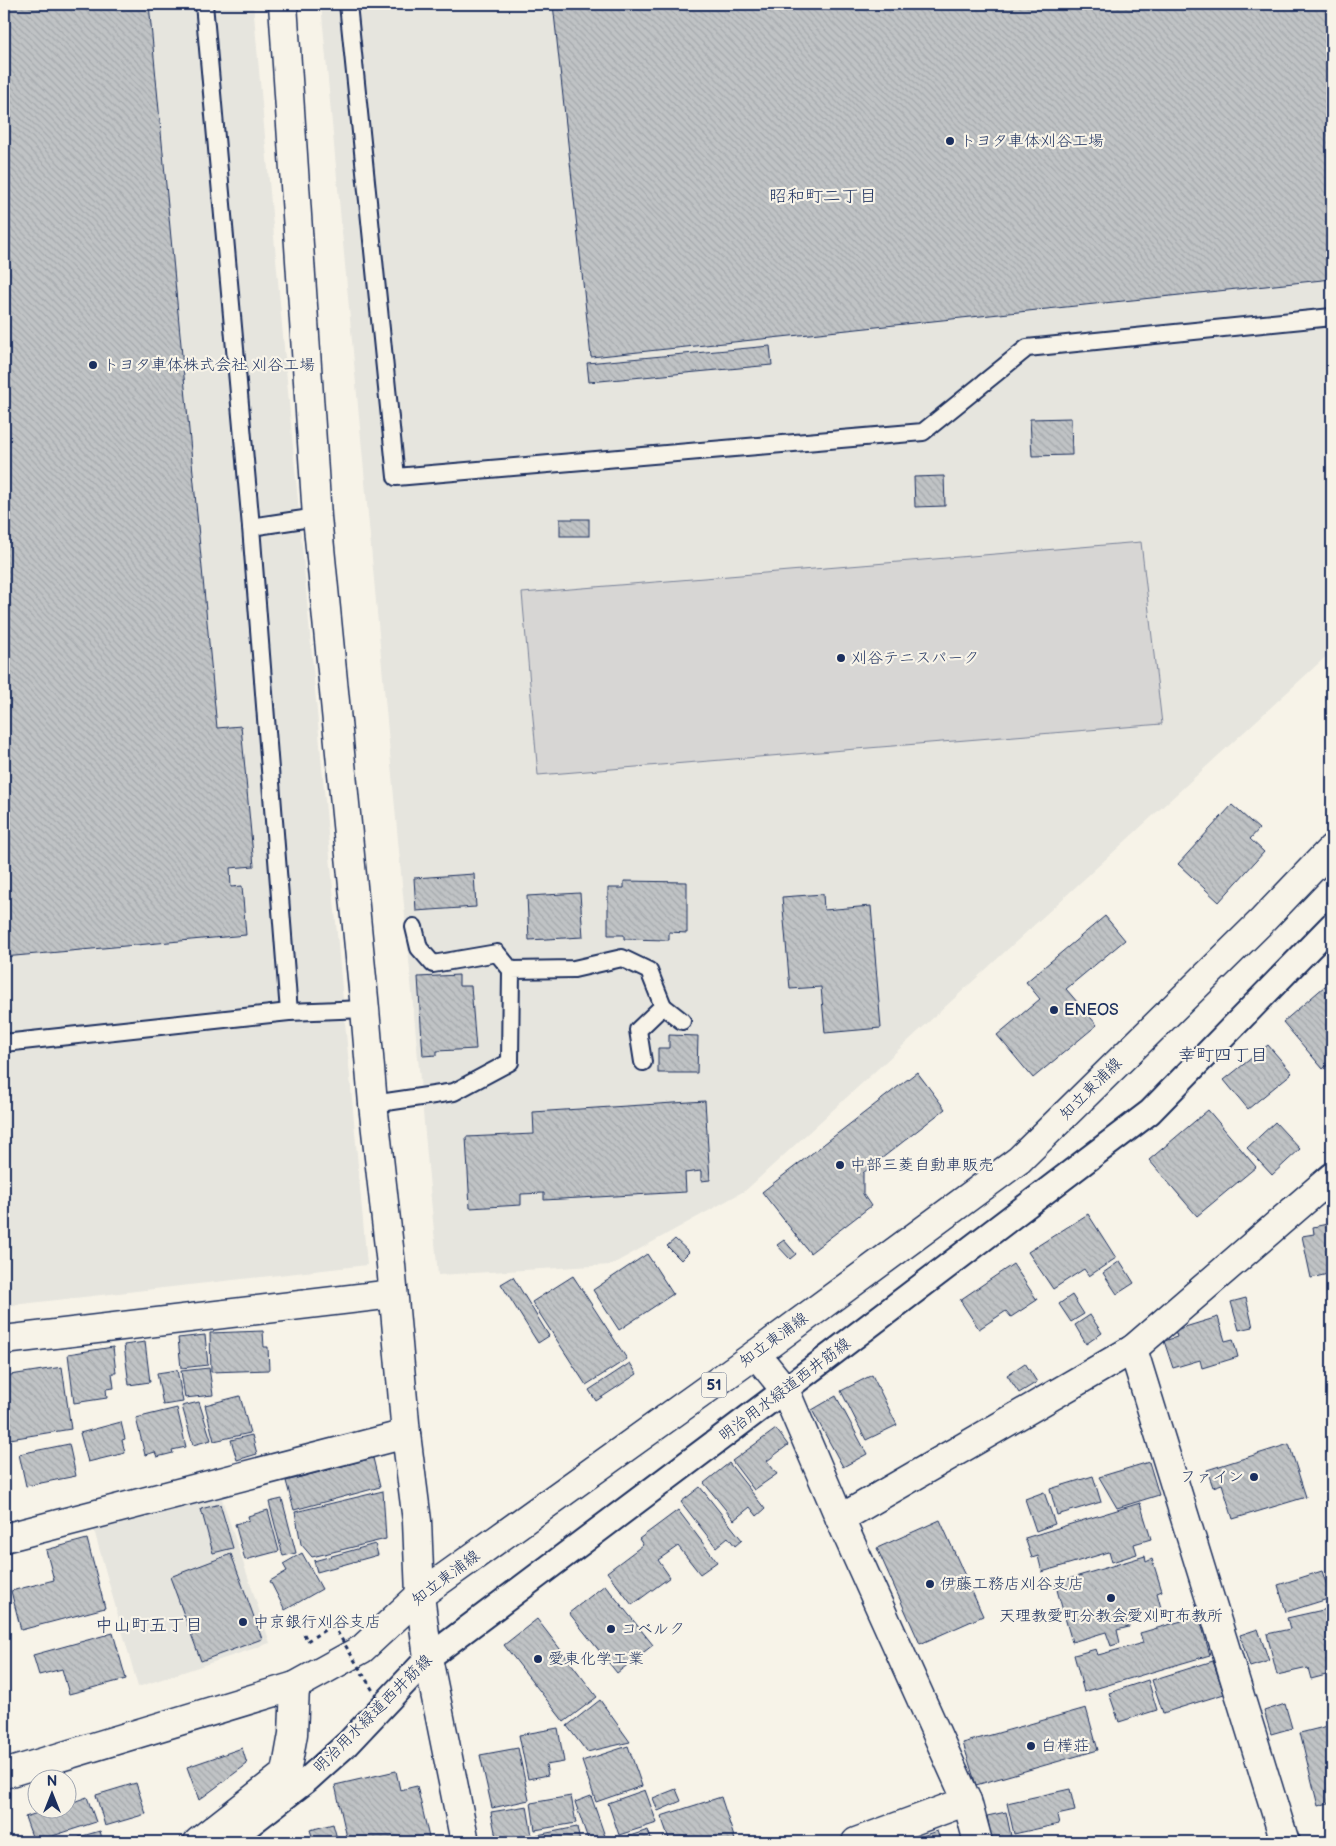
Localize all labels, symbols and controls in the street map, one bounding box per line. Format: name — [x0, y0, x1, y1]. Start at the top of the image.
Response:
place label: トヨタ車体刈谷工場 — [960, 132, 1104, 151]
marker: トヨタ車体刈谷工場 — [944, 135, 956, 147]
district label: 昭和町二丁目 — [769, 186, 877, 207]
place label: トヨタ車体株式会社 刈谷工場 — [103, 356, 315, 375]
marker: トヨタ車体株式会社 刈谷工場 — [87, 359, 99, 371]
place label: 刈谷テニスパーク — [851, 649, 979, 668]
marker: 刈谷テニスパーク — [835, 652, 847, 664]
place label: ENEOS — [1064, 1001, 1119, 1020]
marker: ENEOS — [1048, 1004, 1060, 1016]
district label: 幸町四丁目 — [1178, 1045, 1268, 1066]
street label: 知立東浦線 — [1056, 1054, 1126, 1124]
place label: 中部三菱自動車販売 — [850, 1156, 994, 1175]
marker: 中部三菱自動車販売 — [834, 1159, 846, 1171]
street label: 知立東浦線 — [736, 1309, 812, 1371]
street label: 明治用水緑道西井筋線 — [715, 1334, 855, 1446]
road number: 51 — [702, 1372, 726, 1398]
place label: ファイン — [1180, 1468, 1244, 1487]
marker: ファイン — [1248, 1471, 1260, 1483]
street label: 知立東浦線 — [408, 1546, 484, 1610]
place label: 伊藤工務店刈谷支店 — [940, 1575, 1084, 1594]
marker: 伊藤工務店刈谷支店 — [924, 1578, 936, 1590]
marker: 天理教愛町分教会愛刈町布教所 — [1105, 1592, 1117, 1604]
place label: 天理教愛町分教会愛刈町布教所 — [999, 1607, 1223, 1626]
place label: 中京銀行刈谷支店 — [253, 1613, 381, 1632]
district label: 中山町五丁目 — [95, 1615, 203, 1636]
marker: 中京銀行刈谷支店 — [237, 1616, 249, 1628]
place label: コベルク — [621, 1620, 685, 1639]
marker: コベルク — [605, 1623, 617, 1635]
place label: 愛東化学工業 — [548, 1650, 644, 1669]
street label: 明治用水緑道西井筋線 — [310, 1651, 436, 1777]
marker: 愛東化学工業 — [532, 1653, 544, 1665]
place label: 白樺荘 — [1041, 1737, 1089, 1756]
marker: 白樺荘 — [1025, 1740, 1037, 1752]
north arrow — [28, 1768, 78, 1818]
text: N — [47, 1773, 57, 1790]

